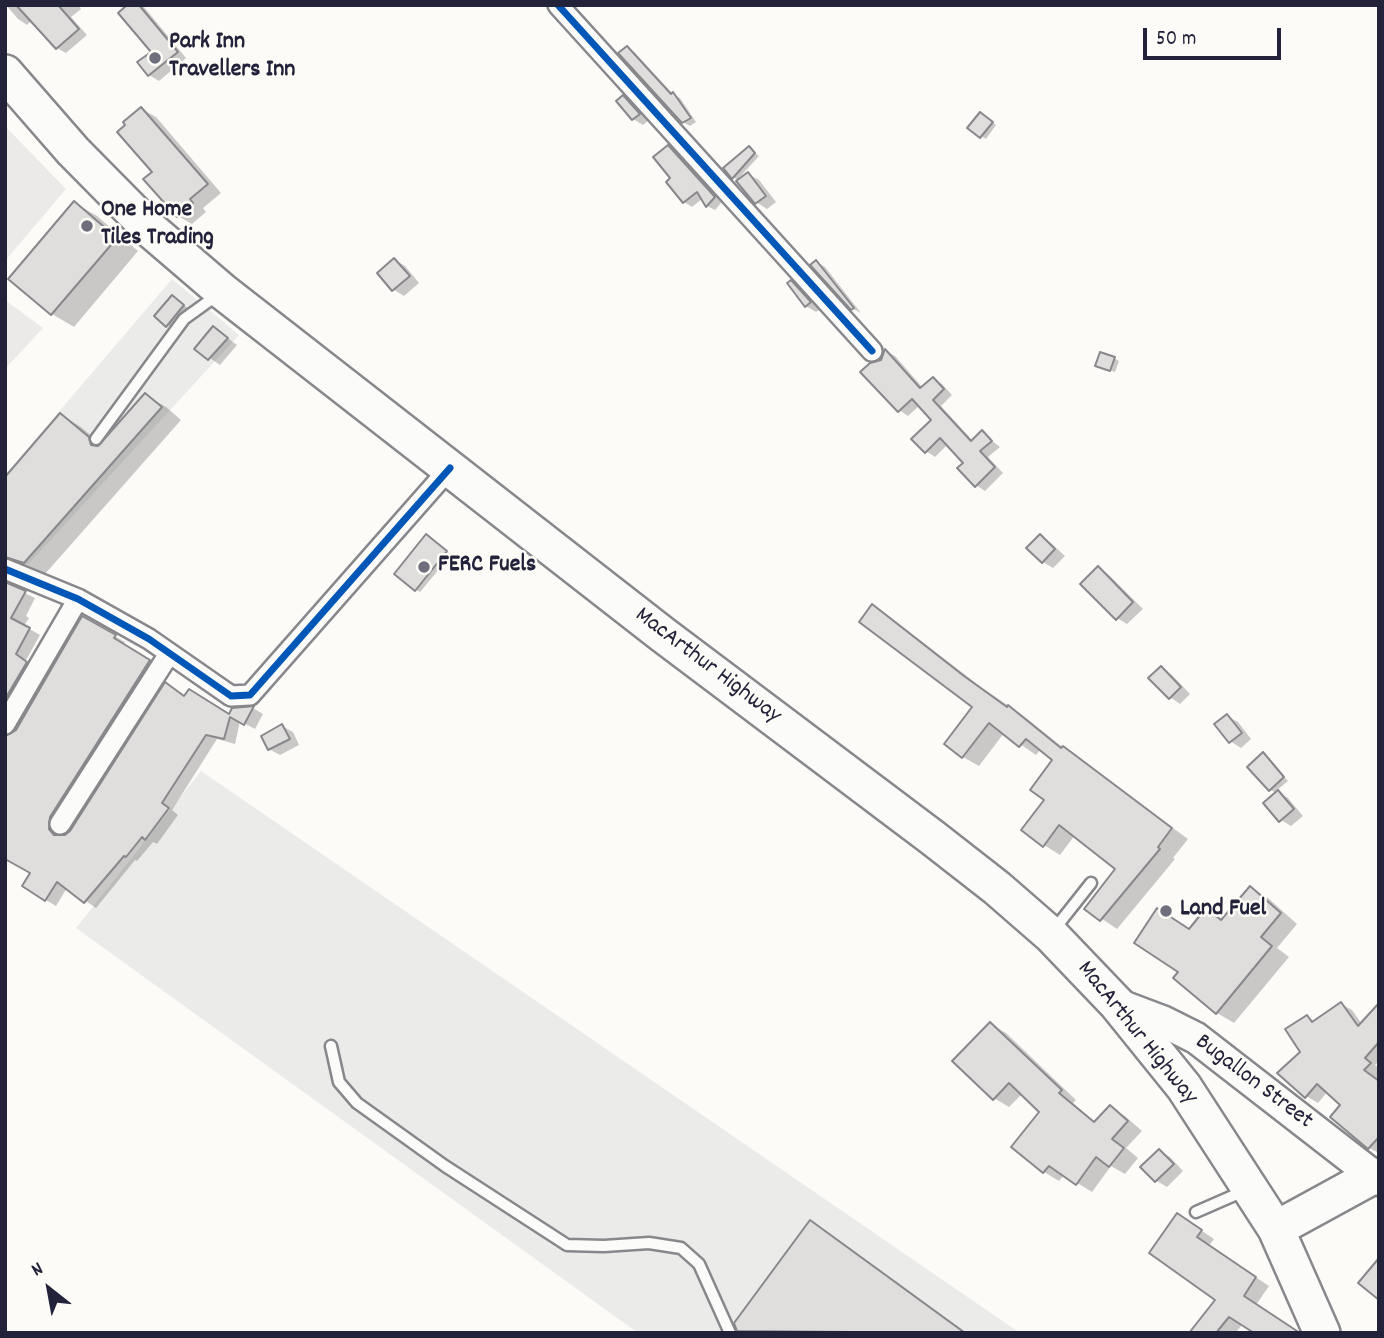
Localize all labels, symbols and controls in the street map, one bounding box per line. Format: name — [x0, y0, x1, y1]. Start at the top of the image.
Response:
scale bar — [1146, 14, 1284, 58]
text: 50 m — [1156, 25, 1196, 55]
place label: Park Inn Travellers Inn — [169, 30, 295, 86]
marker: Park Inn Travellers Inn — [147, 50, 163, 66]
place label: One Home Tiles Trading — [101, 198, 214, 254]
marker: One Home Tiles Trading — [79, 218, 95, 234]
place label: FERC Fuels — [438, 553, 536, 581]
marker: FERC Fuels — [416, 559, 432, 575]
street label: MacArthur Highway — [628, 602, 786, 732]
place label: Land Fuel — [1180, 897, 1266, 925]
marker: Land Fuel — [1158, 903, 1174, 919]
street label: MacArthur Highway — [1069, 956, 1203, 1112]
street label: Bugallon Street — [1188, 1029, 1318, 1137]
north arrow — [14, 1254, 84, 1324]
text: N — [27, 1257, 49, 1285]

